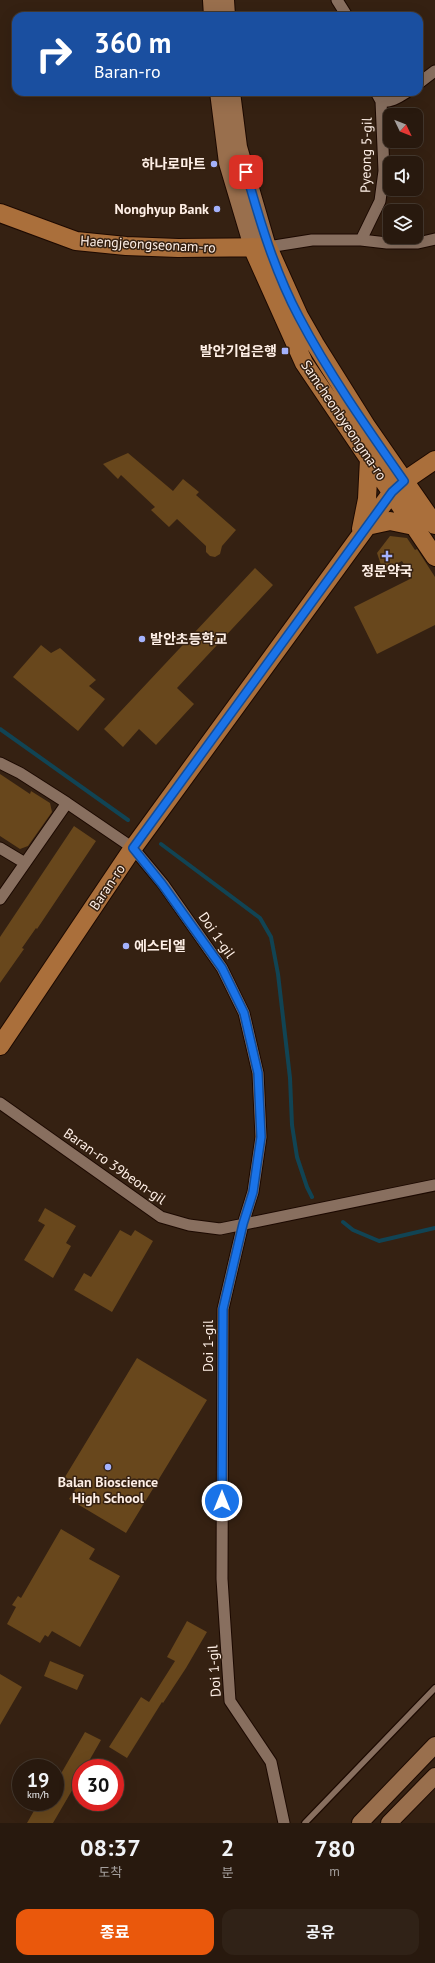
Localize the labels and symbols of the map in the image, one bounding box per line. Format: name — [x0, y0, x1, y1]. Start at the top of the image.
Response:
north arrow — [383, 108, 423, 148]
street label: Pyeong 5-gil — [356, 117, 376, 193]
place label: 하나로마트 — [142, 155, 206, 173]
pin — [229, 155, 263, 189]
marker: 하나로마트 — [209, 159, 219, 169]
place label: Nonghyup Bank — [114, 200, 209, 218]
marker: Nonghyup Bank — [212, 204, 222, 214]
street label: Haengjeongseonam-ro — [80, 231, 216, 257]
place label: 발안기업은행 — [200, 342, 277, 360]
marker: 발안기업은행 — [280, 346, 290, 356]
street label: Samcheonbyeongma-ro — [297, 357, 391, 483]
marker: 정문약국 — [382, 551, 392, 561]
place label: 정문약국 — [361, 562, 413, 580]
place label: 발안초등학교 — [150, 630, 227, 648]
marker: 발안초등학교 — [137, 634, 147, 644]
street label: Baran-ro — [85, 860, 129, 914]
street label: Doi 1-gil — [195, 908, 239, 962]
place label: 에스티엘 — [134, 937, 186, 955]
marker: 에스티엘 — [121, 941, 131, 951]
street label: Baran-ro 39beon-gil — [60, 1124, 170, 1208]
street label: Doi 1-gil — [199, 1320, 217, 1372]
marker: Balan Bioscience High School — [103, 1462, 113, 1472]
place label: Balan Bioscience High School — [58, 1473, 158, 1507]
position arrow — [201, 1480, 243, 1522]
street label: Doi 1-gil — [203, 1644, 225, 1698]
speed limit sign: 30 — [72, 1759, 124, 1811]

